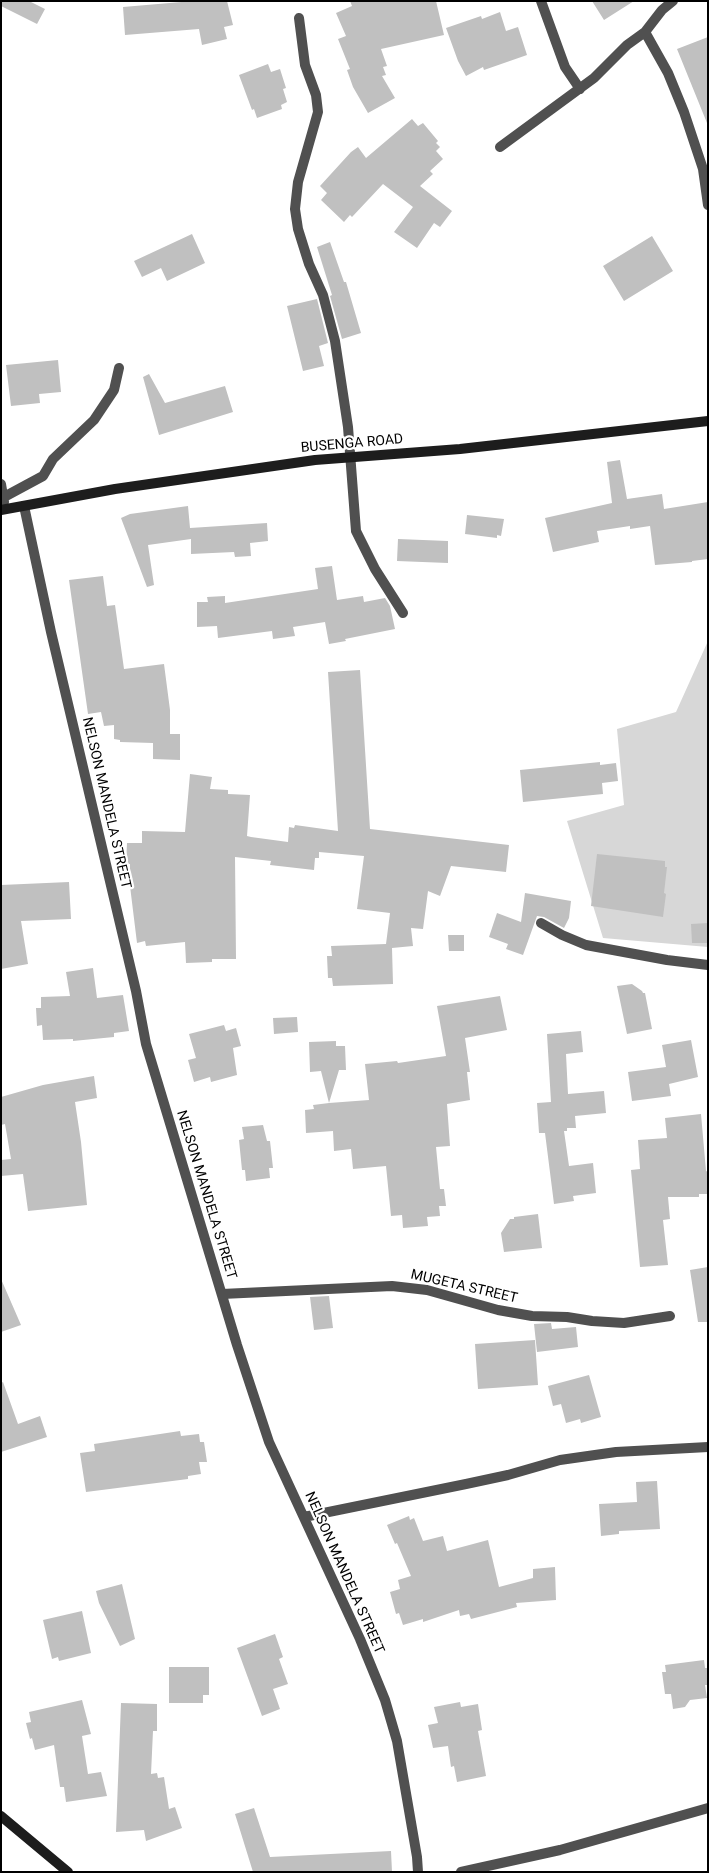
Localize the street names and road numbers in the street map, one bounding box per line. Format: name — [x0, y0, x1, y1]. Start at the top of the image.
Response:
street label: BUSENGA ROAD — [300, 431, 404, 457]
street label: NELSON MANDELA STREET — [78, 716, 134, 890]
street label: NELSON MANDELA STREET — [172, 1109, 240, 1281]
street label: MUGETA STREET — [409, 1267, 519, 1307]
street label: NELSON MANDELA STREET — [301, 1489, 387, 1657]

